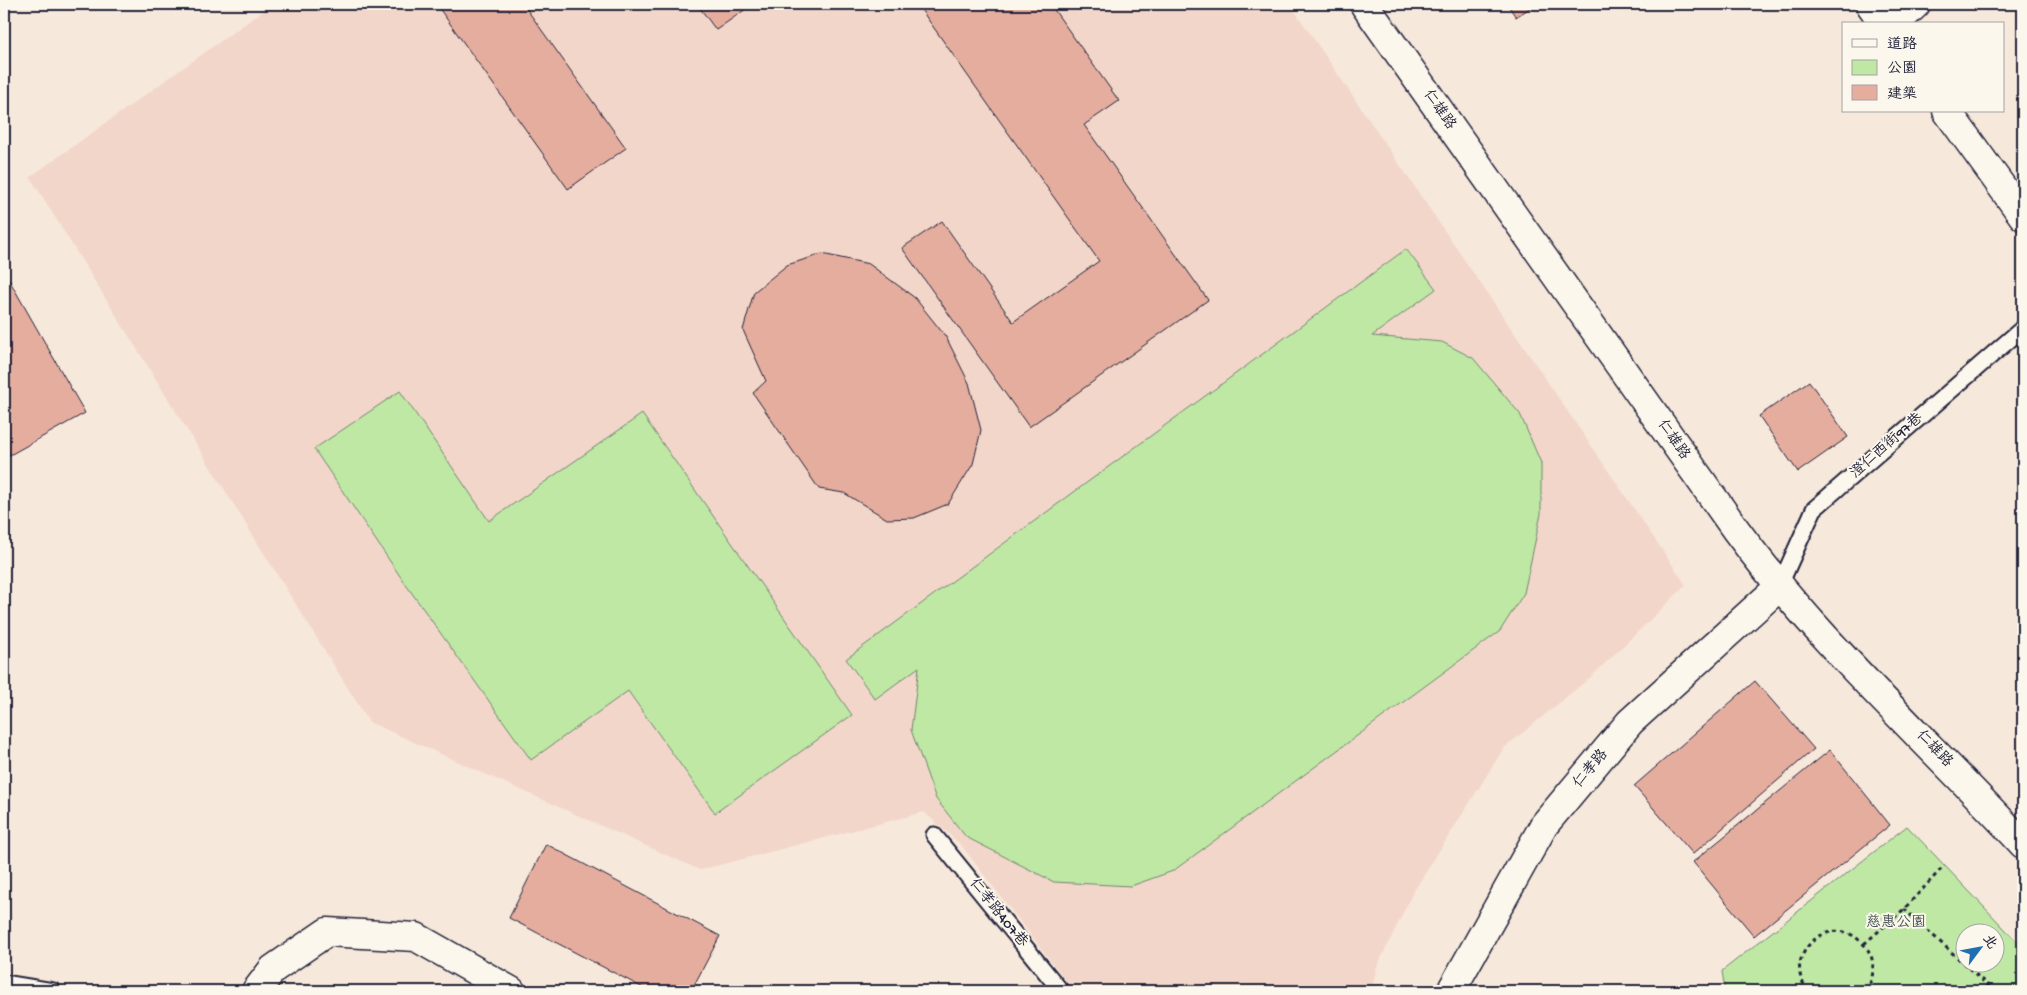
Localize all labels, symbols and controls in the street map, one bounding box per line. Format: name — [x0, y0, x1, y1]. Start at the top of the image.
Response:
legend — [1842, 22, 2004, 112]
text: 道路 — [1887, 36, 1917, 54]
text: 公園 — [1887, 60, 1917, 78]
street label: 仁雄路 — [1419, 86, 1459, 134]
text: 建築 — [1887, 86, 1917, 104]
street label: 澄仁西街97巷 — [1847, 410, 1927, 482]
street label: 仁雄路 — [1653, 416, 1693, 464]
street label: 仁雄路 — [1912, 727, 1956, 771]
street label: 仁孝路 — [1570, 746, 1612, 792]
street label: 仁孝路407巷 — [965, 875, 1031, 951]
park label: 慈惠公園 — [1866, 914, 1926, 932]
north arrow — [1954, 922, 2004, 972]
text: 北 — [1978, 932, 2000, 953]

